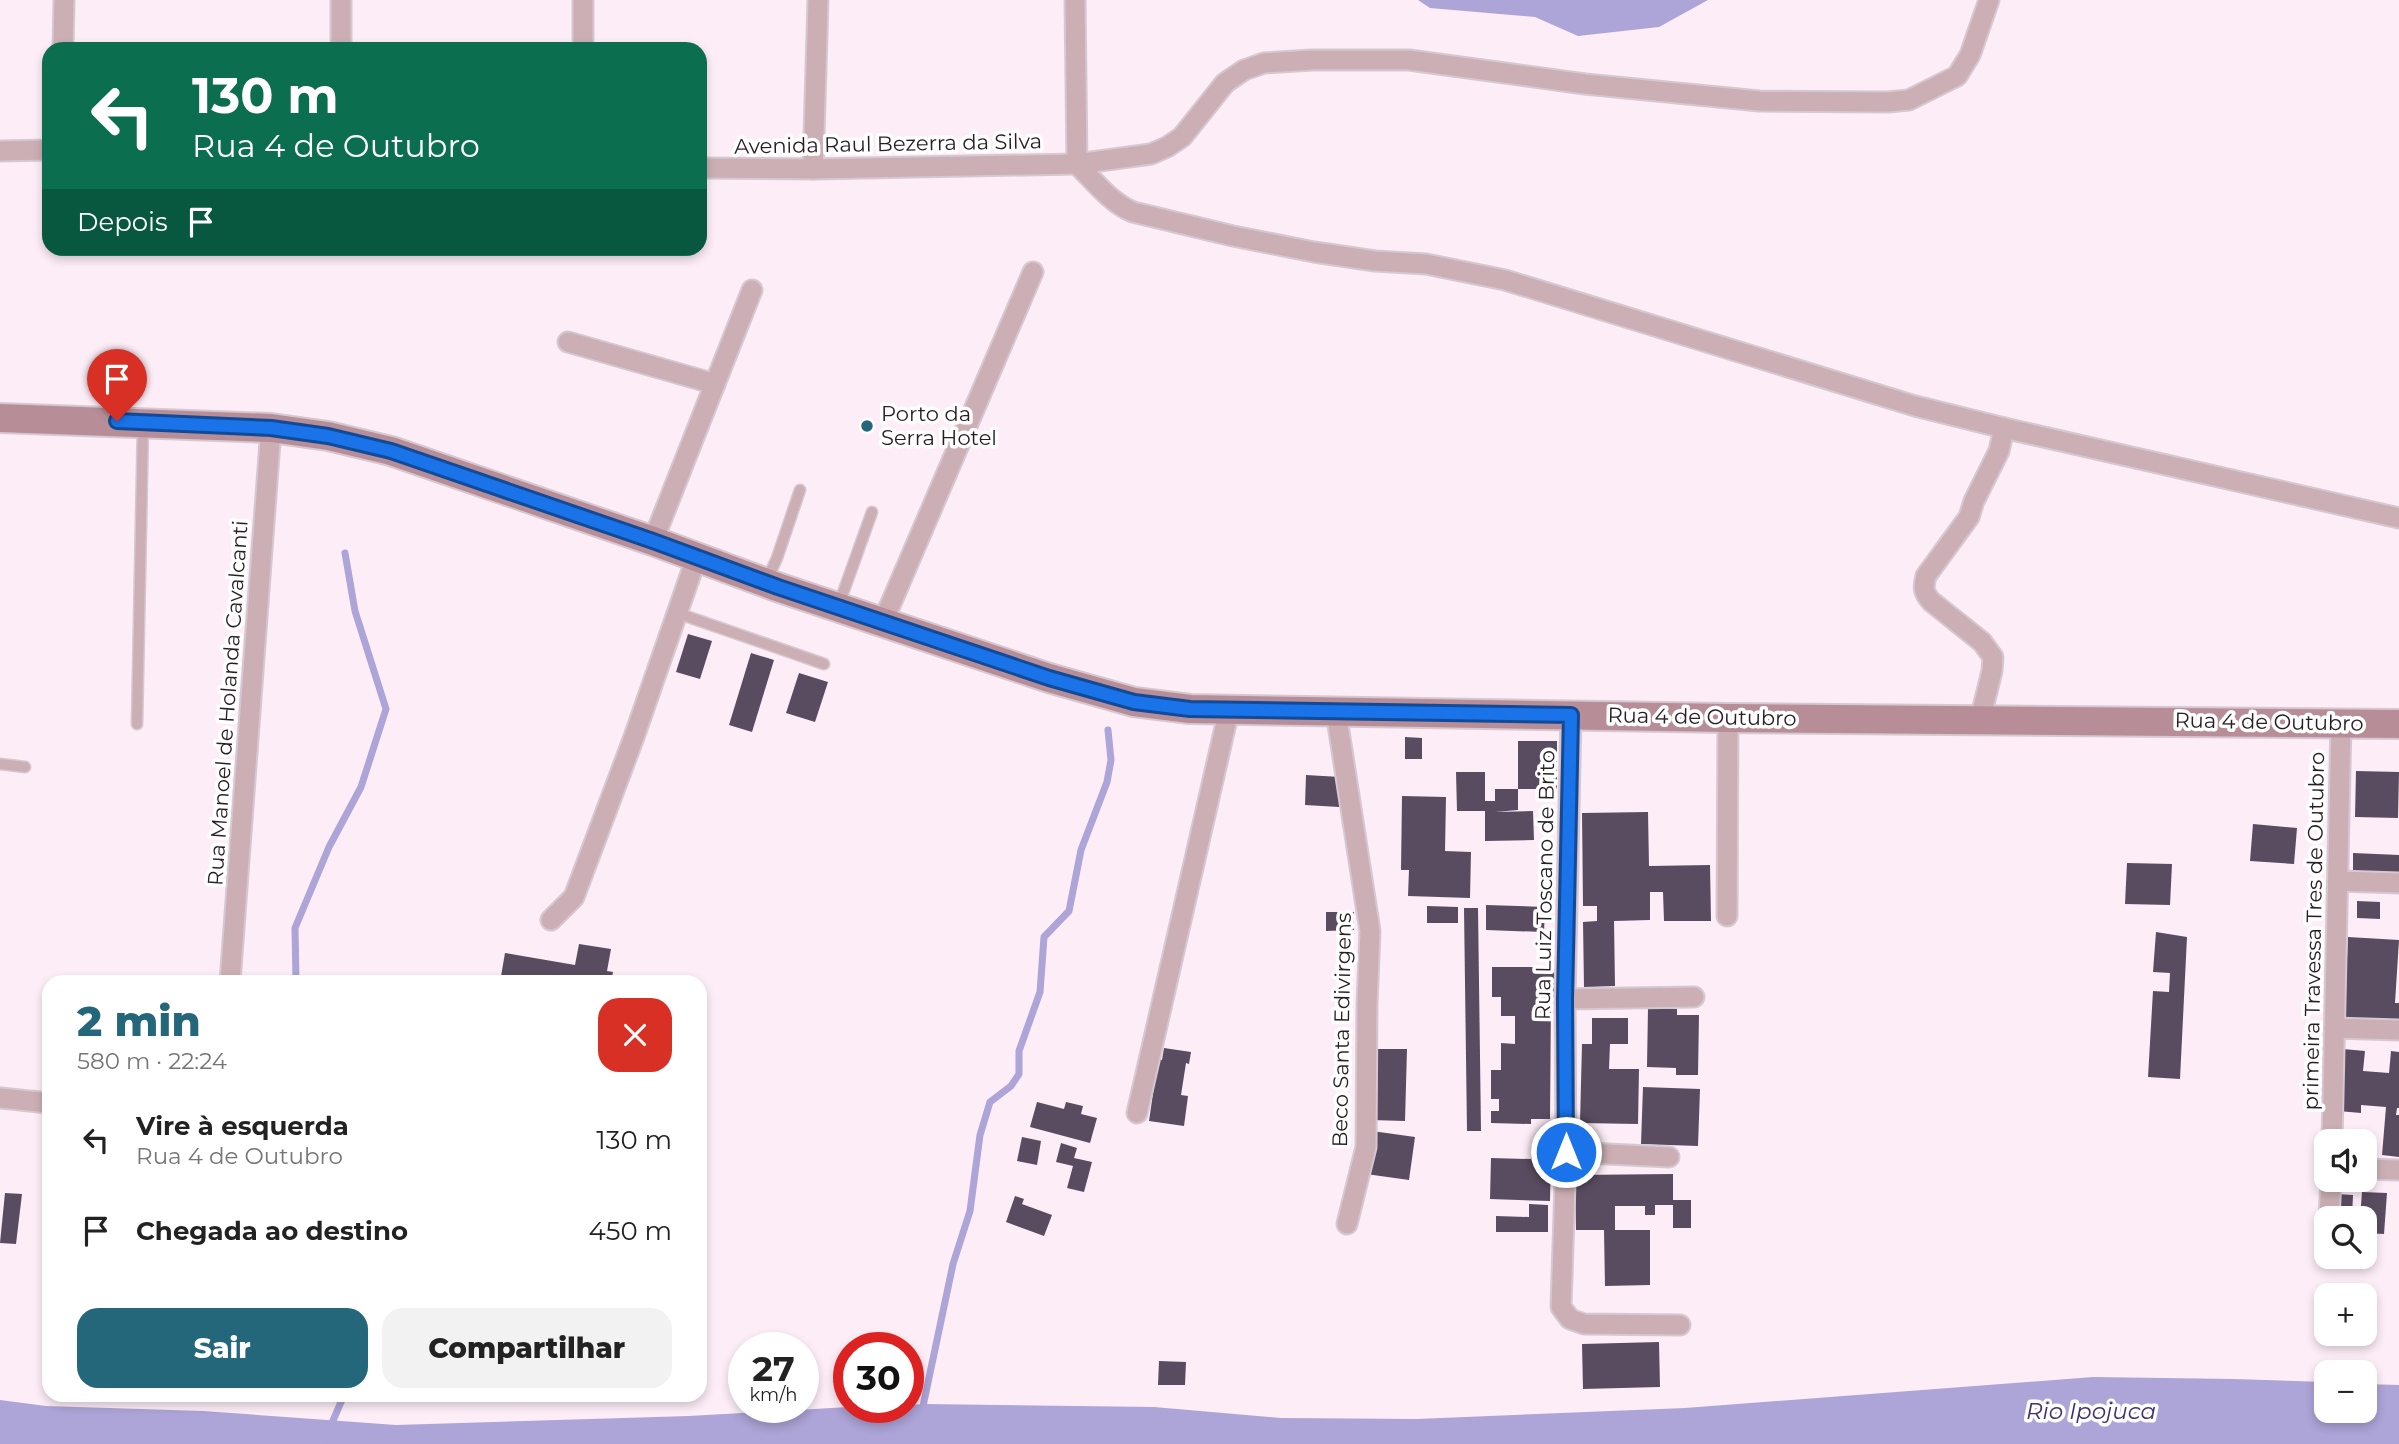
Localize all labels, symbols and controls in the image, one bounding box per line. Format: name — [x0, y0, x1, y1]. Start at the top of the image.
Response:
text: 130 m — [192, 66, 339, 125]
icon: left — [77, 70, 168, 161]
text: Rua 4 de Outubro — [192, 126, 480, 165]
street label: Avenida Raul Bezerra da Silva — [734, 128, 1042, 159]
icon: arrive — [182, 203, 220, 241]
text: Depois — [77, 206, 168, 238]
pin — [87, 349, 147, 421]
icon: arrive — [98, 360, 136, 398]
place label: Porto da Serra Hotel — [881, 401, 997, 450]
marker: Porto da Serra Hotel — [859, 418, 875, 434]
street label: Rua Manoel de Holanda Cavalcanti — [202, 519, 253, 887]
street label: Rua 4 de Outubro — [1607, 702, 1797, 731]
street label: Rua 4 de Outubro — [2174, 707, 2364, 736]
street label: Rua Luiz Toscano de Brito — [1530, 750, 1559, 1020]
street label: primeira Travessa Tres de Outubro — [2298, 752, 2329, 1110]
street label: Beco Santa Edivirgens — [1327, 912, 1356, 1148]
text: 2 min — [77, 995, 201, 1047]
button: close — [598, 998, 672, 1072]
text: 580 m · 22:24 — [77, 1047, 227, 1075]
text: Vire à esquerda — [136, 1110, 349, 1142]
position arrow — [1529, 1115, 1603, 1189]
icon: left — [77, 1121, 115, 1159]
text: 130 m — [596, 1124, 672, 1156]
map controls — [2314, 1129, 2377, 1423]
button: sound — [2314, 1129, 2377, 1192]
text: Rua 4 de Outubro — [136, 1142, 343, 1170]
button: search — [2314, 1206, 2377, 1269]
icon: arrive — [77, 1212, 115, 1250]
text: Chegada ao destino — [136, 1215, 408, 1247]
text: 450 m — [589, 1215, 672, 1247]
button: + — [2314, 1283, 2377, 1346]
button: Sair — [77, 1308, 368, 1388]
button: Compartilhar — [382, 1308, 672, 1388]
speed limit sign: 30 — [833, 1332, 924, 1423]
text: 27 — [752, 1347, 795, 1390]
button: − — [2314, 1360, 2377, 1423]
text: km/h — [749, 1384, 798, 1406]
water label: Rio Ipojuca — [2026, 1397, 2156, 1425]

